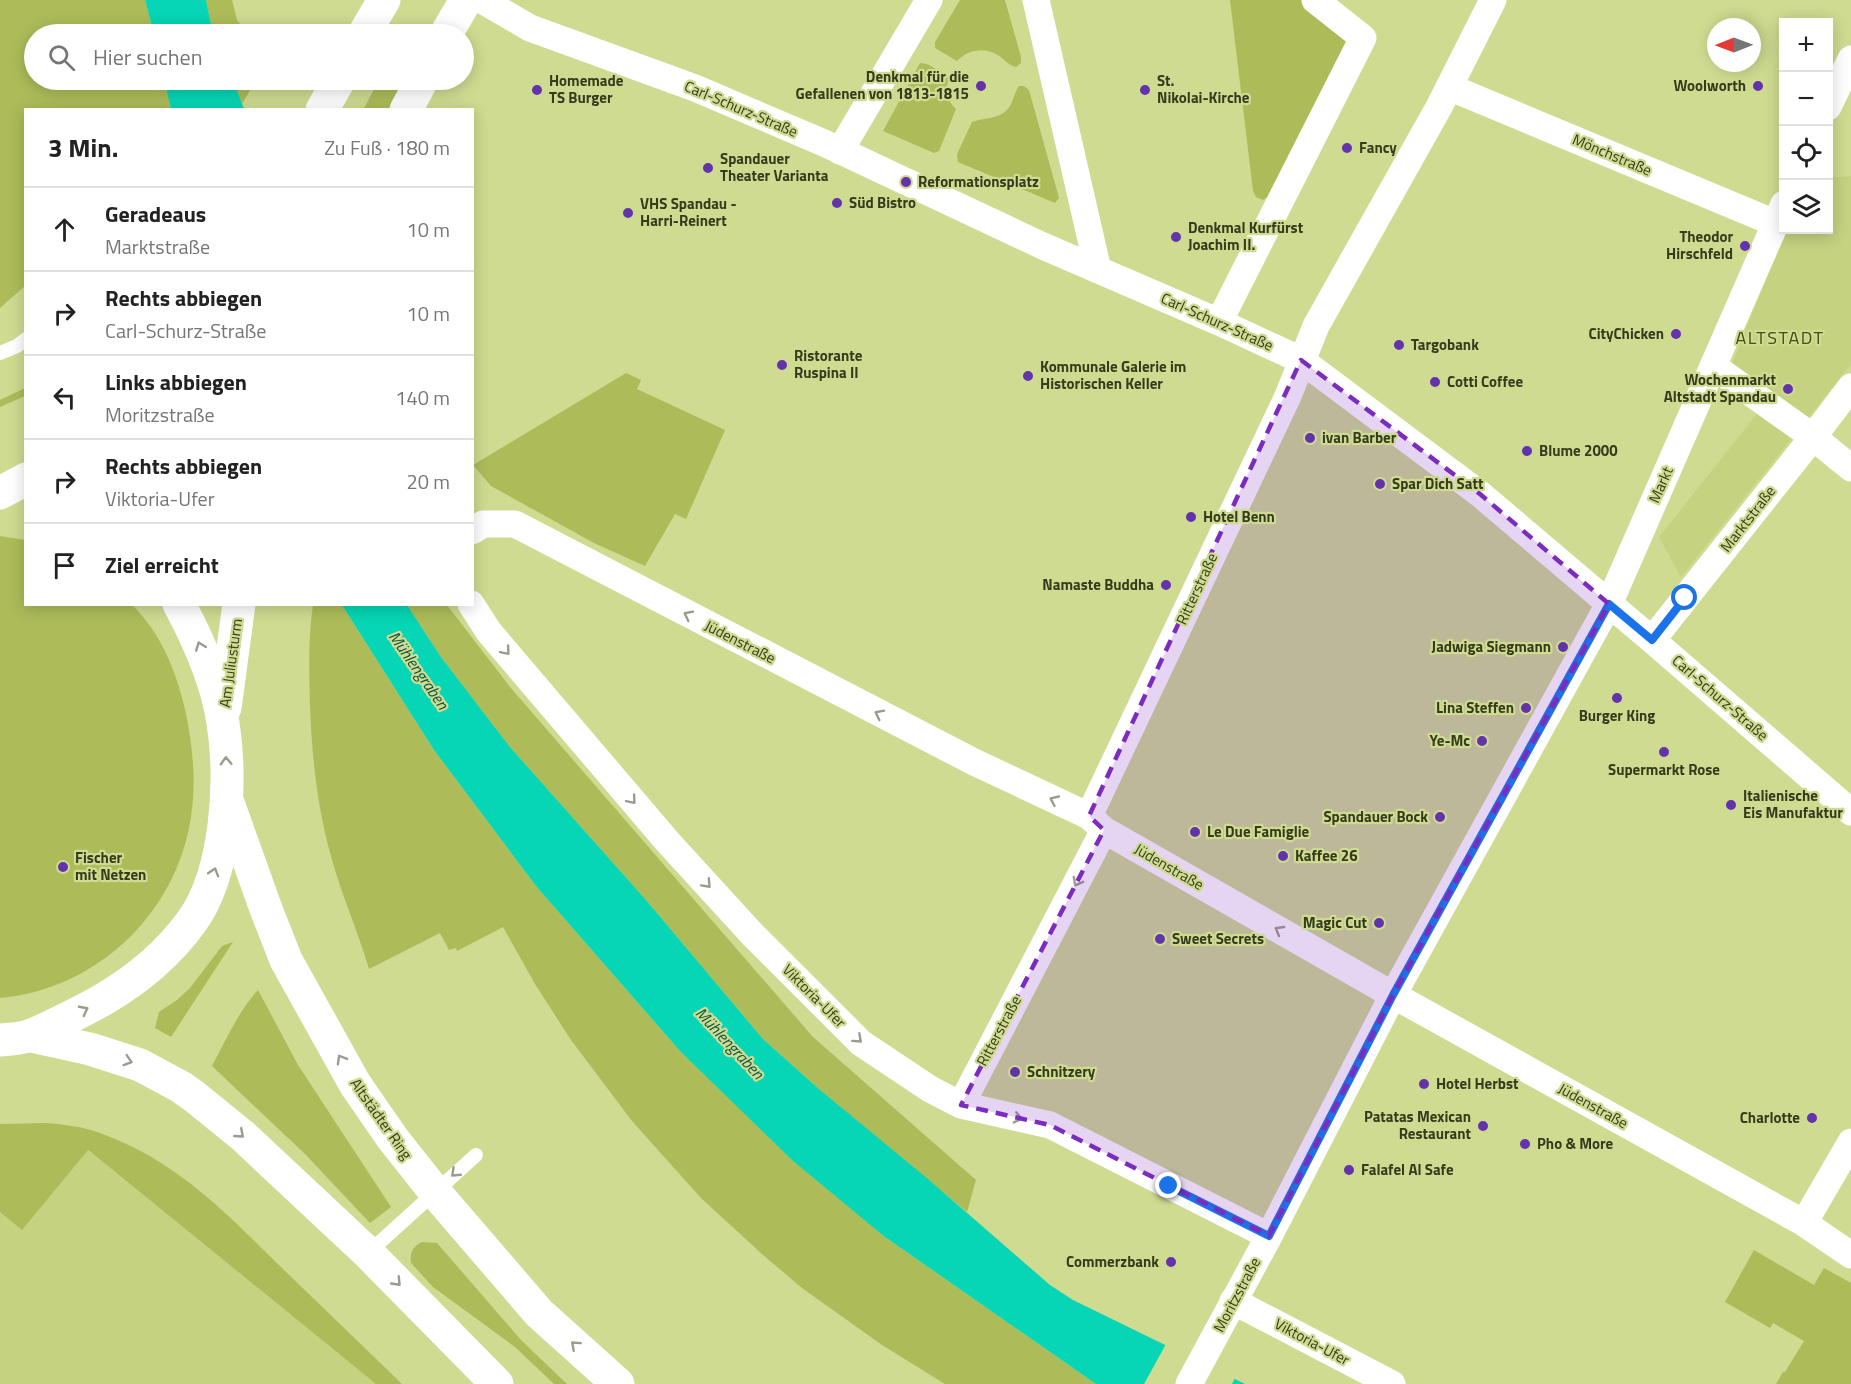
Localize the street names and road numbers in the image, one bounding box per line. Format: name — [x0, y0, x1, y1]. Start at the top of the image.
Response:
street label: Carl-Schurz-Straße — [681, 74, 801, 143]
street label: Mönchstraße — [1569, 127, 1655, 182]
street label: Carl-Schurz-Straße — [1157, 286, 1277, 357]
street label: Markt — [1642, 462, 1679, 507]
street label: Marktstraße — [1714, 481, 1781, 557]
street label: Ritterstraße — [1170, 549, 1223, 629]
street label: Jüdenstraße — [701, 614, 780, 669]
street label: Am Juliusturm — [213, 617, 248, 709]
street label: Carl-Schurz-Straße — [1667, 649, 1774, 746]
street label: Jüdenstraße — [1130, 837, 1208, 896]
street label: Viktoria-Ufer — [777, 958, 852, 1033]
street label: Ritterstraße — [970, 991, 1027, 1070]
street label: Altstädter Ring — [345, 1073, 418, 1164]
street label: Jüdenstraße — [1554, 1077, 1632, 1134]
street label: Moritzstraße — [1207, 1253, 1266, 1336]
street label: Viktoria-Ufer — [1271, 1312, 1354, 1371]

